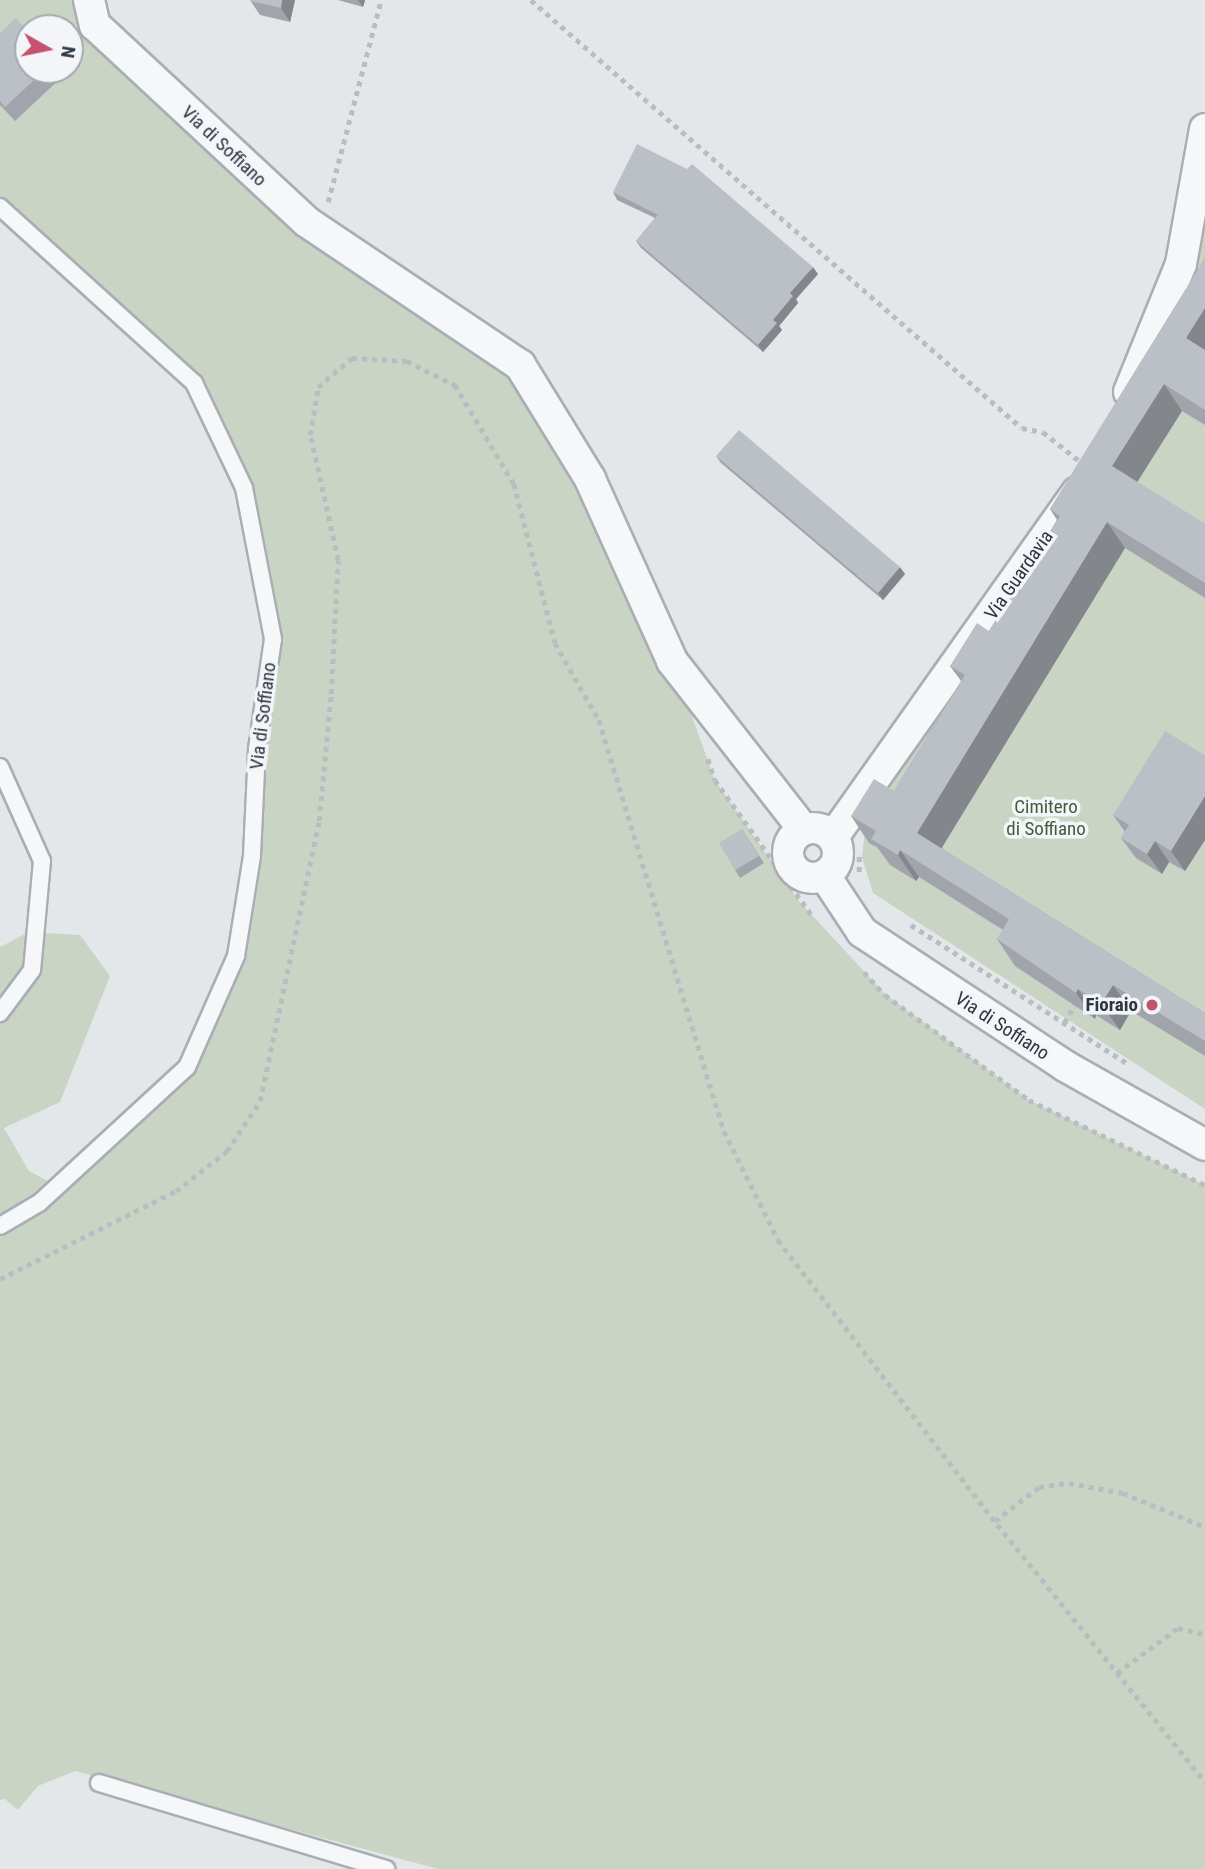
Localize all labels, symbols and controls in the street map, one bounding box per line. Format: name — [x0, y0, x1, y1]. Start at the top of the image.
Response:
north arrow — [14, 14, 84, 84]
text: N — [56, 44, 81, 60]
street label: Via di Soffiano — [177, 101, 271, 191]
street label: Via Guardavia — [980, 526, 1058, 624]
street label: Via di Soffiano — [245, 661, 281, 771]
park label: Cimitero di Soffiano — [1006, 796, 1086, 840]
street label: Via di Soffiano — [951, 987, 1053, 1065]
place label: Fioraio — [1086, 994, 1138, 1016]
marker: Fioraio — [1144, 997, 1160, 1013]

